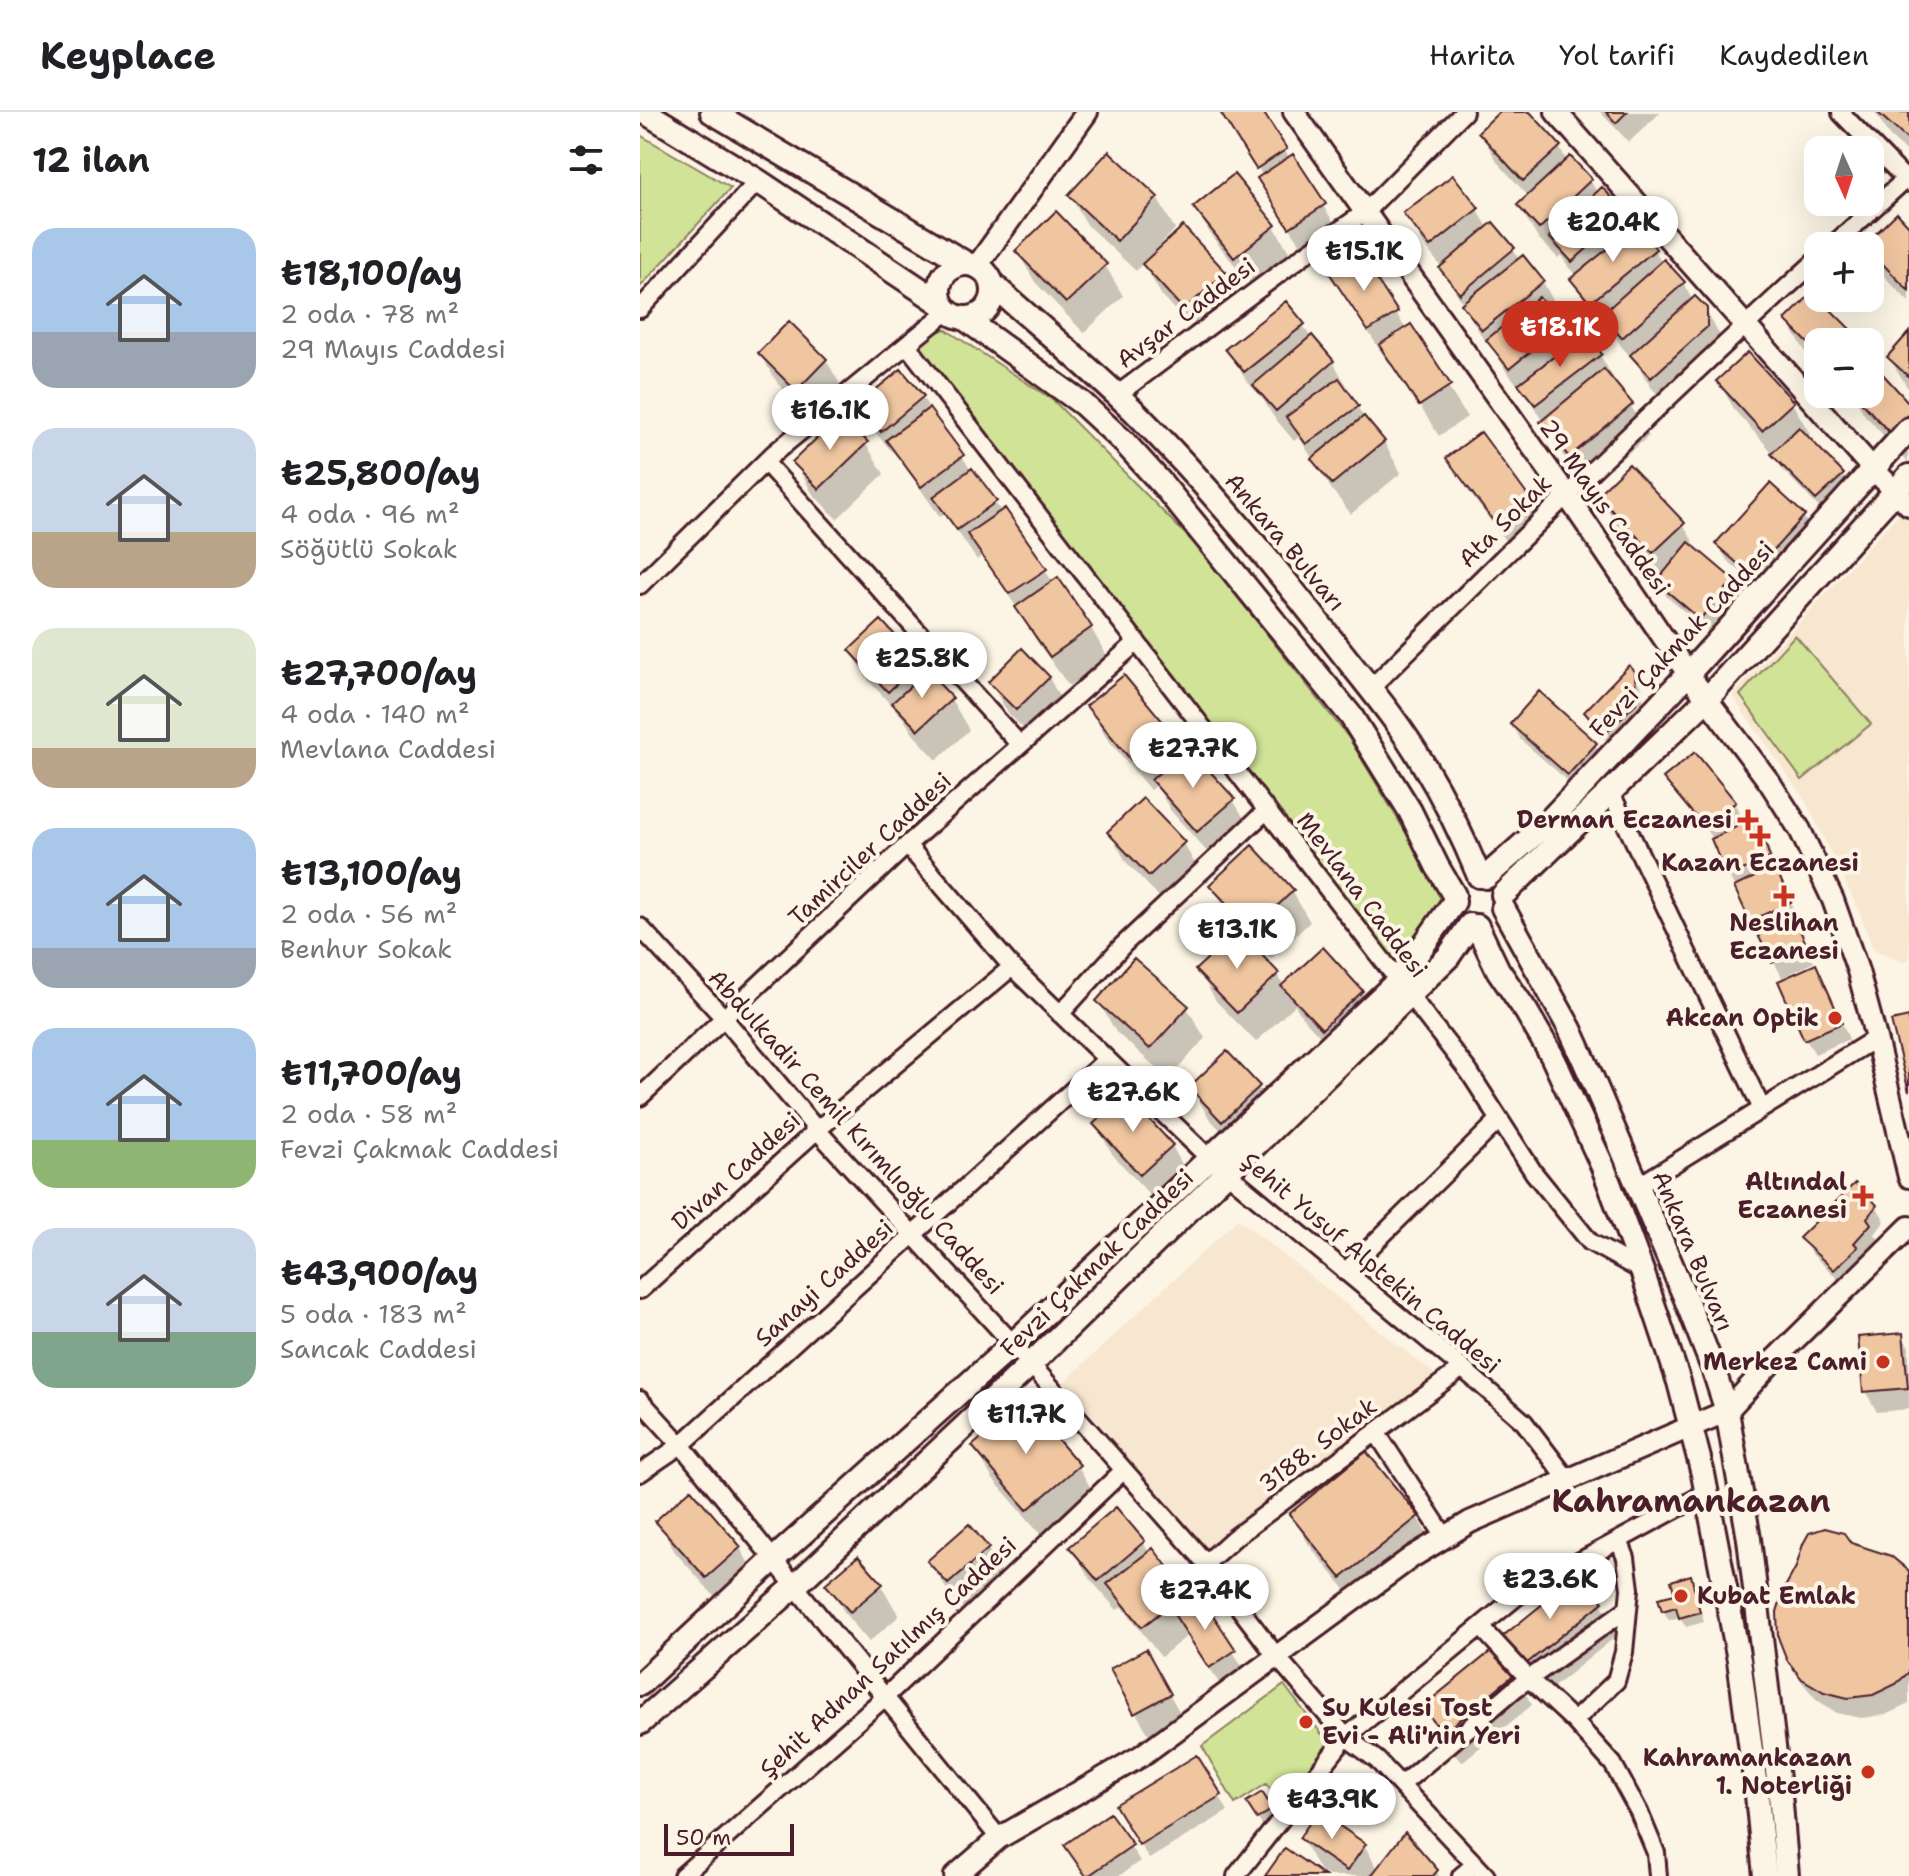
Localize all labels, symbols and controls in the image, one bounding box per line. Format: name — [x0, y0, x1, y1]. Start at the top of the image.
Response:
text: Keyplace — [40, 30, 216, 81]
text: Harita — [1429, 36, 1515, 74]
text: Yol tarifi — [1559, 36, 1675, 74]
text: Kaydedilen — [1719, 36, 1869, 74]
north arrow — [1804, 136, 1884, 216]
map controls — [1804, 136, 1884, 408]
text: 12 ilan — [32, 137, 150, 183]
icon: filters — [564, 138, 608, 182]
pin: ₺20.4K — [1548, 196, 1678, 264]
text: ₺20.4K — [1566, 204, 1660, 239]
pin: ₺15.1K — [1299, 225, 1429, 293]
button: + — [1804, 232, 1884, 312]
text: ₺15.1K — [1325, 233, 1403, 268]
text: ₺18,100/ay — [280, 250, 463, 296]
street label: Avşar Caddesi — [1110, 250, 1262, 376]
icon: home — [96, 260, 192, 356]
text: 2 oda · 78 m² — [280, 296, 459, 331]
pin: ₺18.1K — [1495, 301, 1625, 369]
text: ₺18.1K — [1520, 309, 1600, 344]
button: − — [1804, 328, 1884, 408]
text: 29 Mayıs Caddesi — [280, 331, 506, 366]
pin: ₺16.1K — [765, 384, 895, 452]
text: ₺16.1K — [790, 392, 870, 427]
street label: 29 Mayıs Caddesi — [1532, 412, 1678, 602]
text: ₺25,800/ay — [280, 450, 481, 496]
icon: home — [96, 460, 192, 556]
street label: Ankara Bulvarı — [1218, 466, 1352, 618]
street label: Ata Sokak — [1451, 467, 1559, 575]
text: 4 oda · 96 m² — [280, 496, 460, 531]
text: Söğütlü Sokak — [280, 531, 458, 566]
street label: Fevzi Çakmak Caddesi — [1582, 534, 1782, 744]
pin: ₺25.8K — [857, 632, 987, 700]
text: ₺25.8K — [875, 640, 969, 675]
text: ₺27,700/ay — [280, 650, 477, 696]
icon: home — [96, 660, 192, 756]
text: 4 oda · 140 m² — [280, 696, 470, 731]
pin: ₺27.7K — [1128, 722, 1258, 790]
text: ₺27.7K — [1147, 730, 1239, 765]
text: Mevlana Caddesi — [280, 731, 496, 766]
street label: Tamirciler Caddesi — [782, 765, 958, 933]
place label: Derman Eczanesi — [1517, 804, 1732, 836]
street label: Mevlana Caddesi — [1289, 806, 1435, 984]
marker: Derman Eczanesi — [1739, 811, 1757, 829]
marker: Kazan Eczanesi — [1751, 827, 1769, 845]
place label: Kazan Eczanesi — [1661, 847, 1859, 879]
text: ₺13,100/ay — [280, 850, 462, 896]
icon: home — [96, 860, 192, 956]
marker: Neslihan Eczanesi — [1775, 887, 1793, 905]
text: 2 oda · 56 m² — [280, 896, 458, 931]
pin: ₺13.1K — [1172, 903, 1302, 971]
place label: Neslihan Eczanesi — [1729, 907, 1839, 967]
text: ₺13.1K — [1197, 911, 1277, 946]
text: Benhur Sokak — [280, 931, 452, 966]
street label: Abdulkadir Cemil Kırımlıoğlu Caddesi — [701, 962, 1011, 1302]
place label: Akcan Optik — [1665, 1002, 1819, 1034]
marker: Akcan Optik — [1826, 1009, 1844, 1027]
text: ₺11,700/ay — [280, 1050, 462, 1096]
icon: home — [96, 1060, 192, 1156]
pin: ₺27.6K — [1068, 1066, 1198, 1134]
text: ₺27.6K — [1086, 1074, 1180, 1109]
text: 2 oda · 58 m² — [280, 1096, 457, 1131]
street label: Divan Caddesi — [665, 1104, 807, 1238]
text: Fevzi Çakmak Caddesi — [280, 1131, 559, 1166]
street label: Şehit Yusuf Alptekin Caddesi — [1235, 1145, 1507, 1381]
street label: Fevzi Çakmak Caddesi — [993, 1162, 1201, 1364]
street label: Ankara Bulvarı — [1645, 1166, 1741, 1336]
place label: Altındal Eczanesi — [1737, 1166, 1847, 1226]
marker: Altındal Eczanesi — [1854, 1187, 1872, 1205]
street label: Sanayi Caddesi — [748, 1212, 900, 1354]
text: ₺43,900/ay — [280, 1250, 478, 1296]
icon: home — [96, 1260, 192, 1356]
text: 5 oda · 183 m² — [280, 1296, 467, 1331]
text: Sancak Caddesi — [280, 1331, 477, 1366]
place label: Merkez Cami — [1703, 1346, 1867, 1378]
marker: Merkez Cami — [1874, 1353, 1892, 1371]
pin: ₺11.7K — [961, 1388, 1091, 1456]
street label: 3188. Sokak — [1252, 1390, 1384, 1500]
text: ₺11.7K — [986, 1396, 1066, 1431]
district label: Kahramankazan — [1551, 1479, 1831, 1522]
street label: Şehit Adnan Satılmış Caddesi — [753, 1529, 1023, 1785]
pin: ₺23.6K — [1485, 1553, 1615, 1621]
text: ₺23.6K — [1502, 1561, 1598, 1596]
pin: ₺27.4K — [1140, 1564, 1270, 1632]
text: ₺27.4K — [1159, 1572, 1251, 1607]
place label: Kubat Emlak — [1697, 1580, 1856, 1612]
marker: Kubat Emlak — [1672, 1587, 1690, 1605]
place label: Su Kulesi Tost Evi - Ali'nin Yeri — [1322, 1692, 1521, 1752]
marker: Su Kulesi Tost Evi - Ali'nin Yeri — [1297, 1713, 1315, 1731]
place label: Kahramankazan 1. Noterliği — [1643, 1742, 1852, 1802]
marker: Kahramankazan 1. Noterliği — [1859, 1763, 1877, 1781]
pin: ₺43.9K — [1267, 1773, 1397, 1841]
text: ₺43.9K — [1286, 1781, 1378, 1816]
scale bar — [664, 1820, 794, 1856]
text: 50 m — [676, 1823, 731, 1852]

